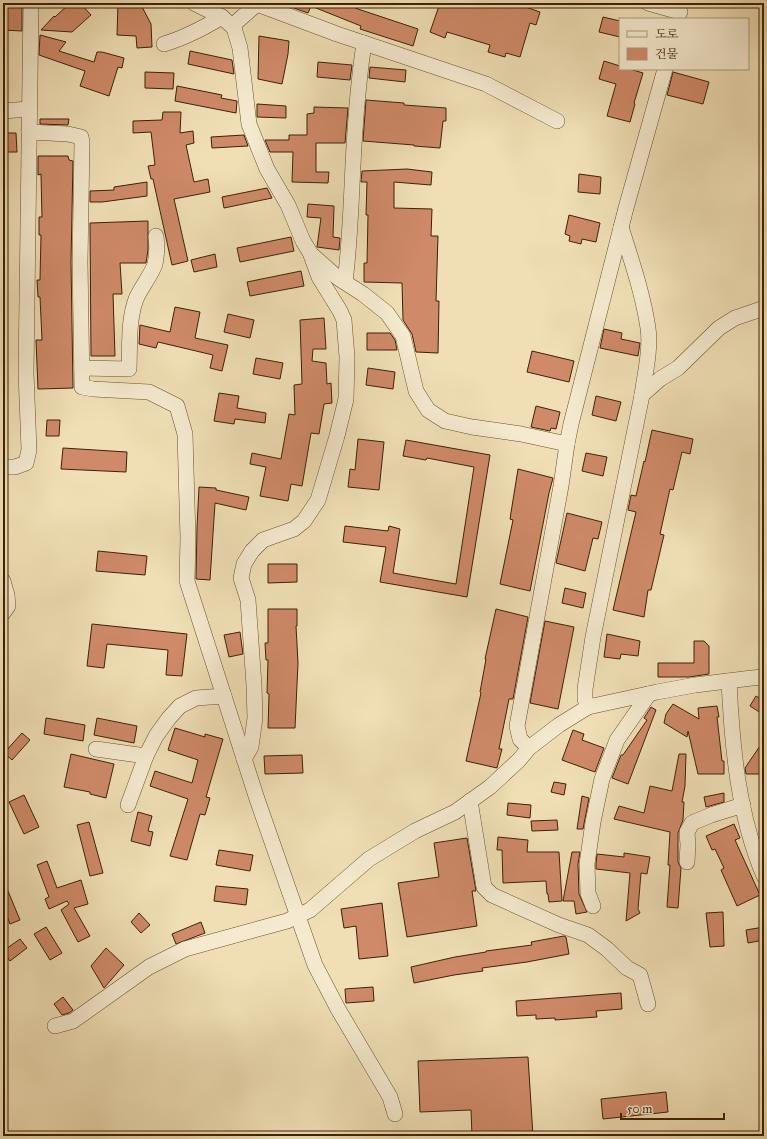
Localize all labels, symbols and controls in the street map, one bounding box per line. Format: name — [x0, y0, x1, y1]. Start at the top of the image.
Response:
legend — [619, 18, 749, 70]
text: 도로 — [655, 27, 679, 41]
text: 건물 — [655, 47, 679, 61]
scale bar — [621, 1095, 724, 1121]
text: 50 m — [627, 1102, 652, 1116]

